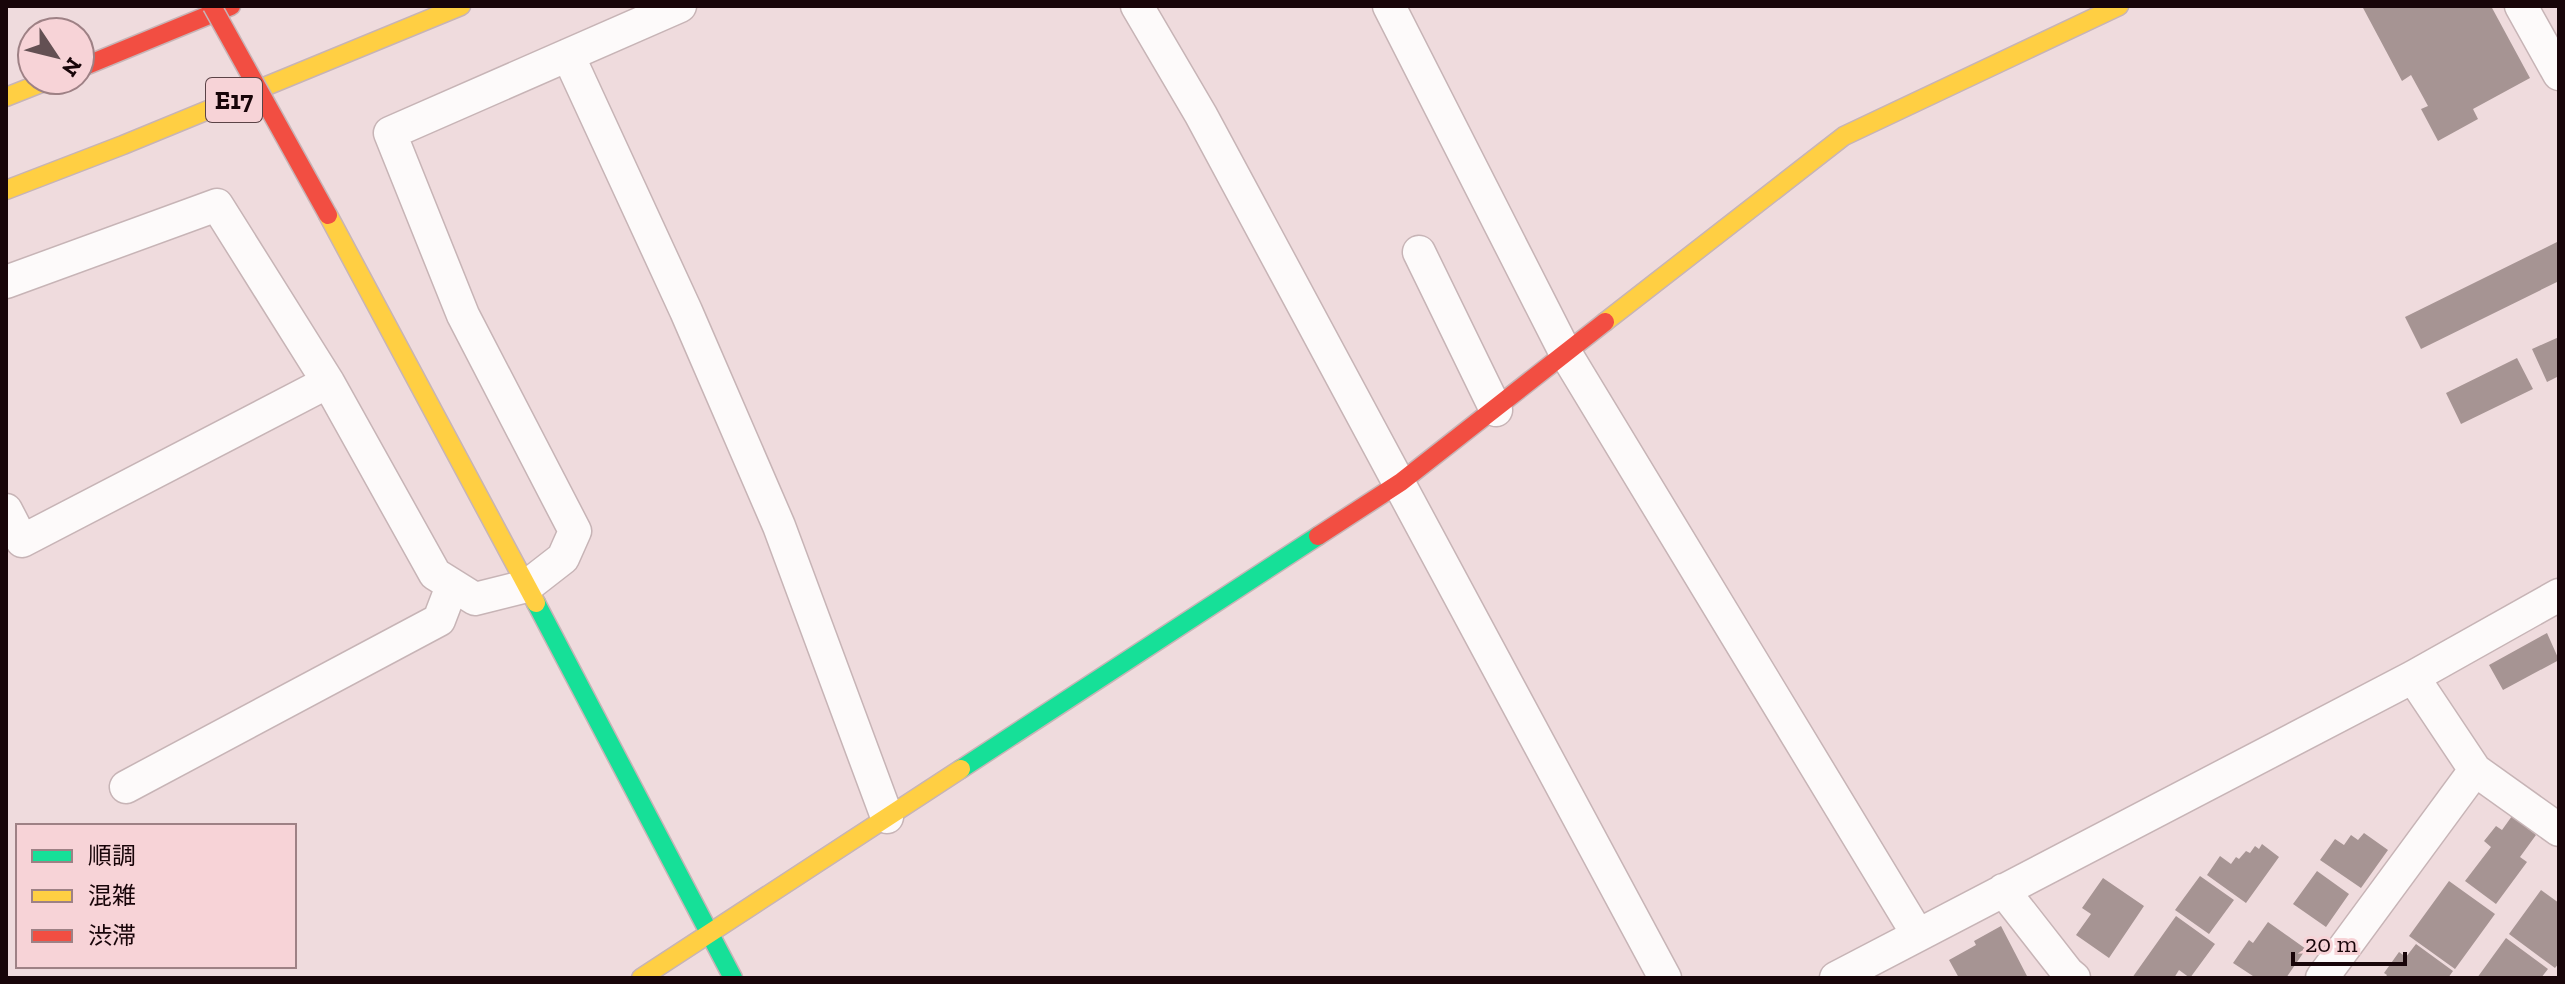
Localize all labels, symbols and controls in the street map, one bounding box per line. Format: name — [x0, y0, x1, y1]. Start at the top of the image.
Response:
north arrow — [16, 16, 96, 96]
text: N — [56, 53, 88, 82]
road number: E17 — [206, 78, 262, 122]
legend — [16, 824, 296, 968]
text: 順調 — [88, 841, 136, 870]
text: 混雑 — [88, 881, 136, 910]
scale bar — [2293, 916, 2405, 966]
text: 渋滞 — [88, 921, 136, 950]
text: 20 m — [2305, 929, 2358, 958]

